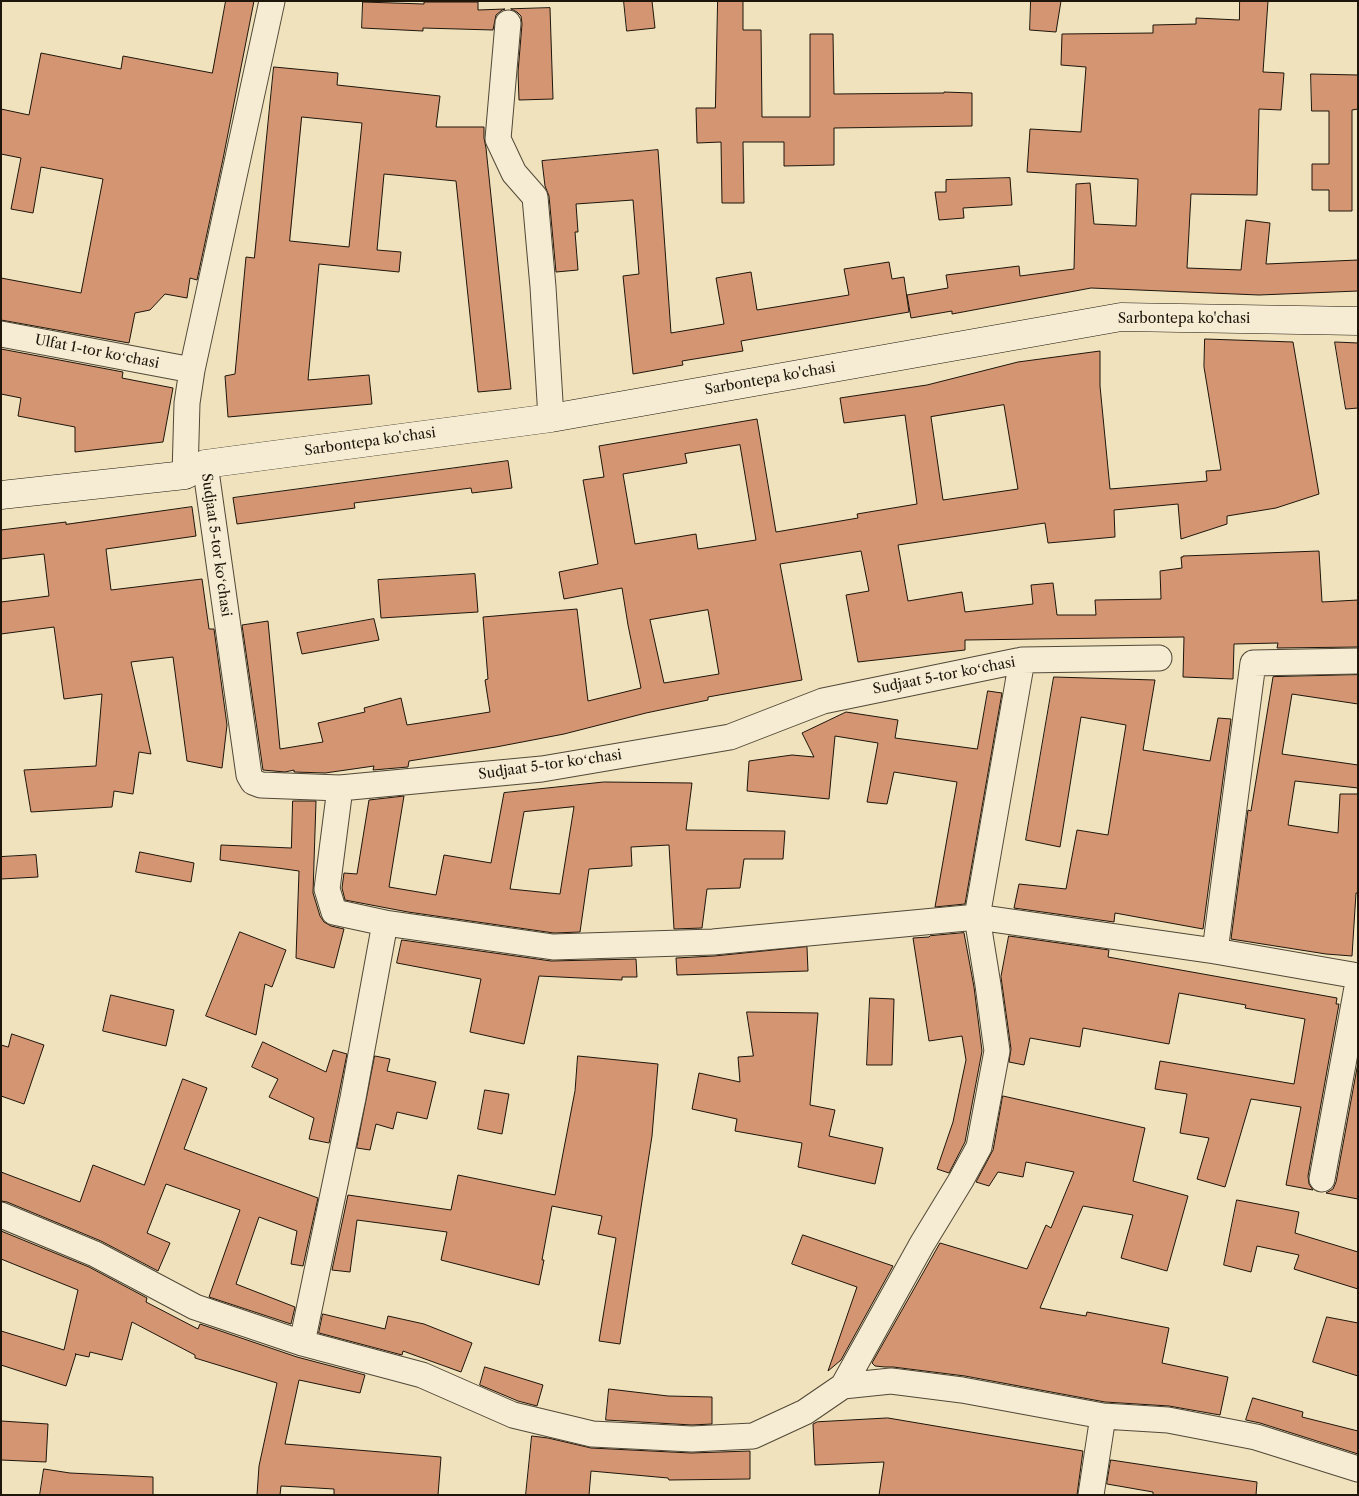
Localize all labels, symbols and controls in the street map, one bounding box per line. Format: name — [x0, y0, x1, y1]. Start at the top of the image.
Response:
street label: Sarbontepa ko'chasi — [1118, 311, 1250, 327]
street label: Ulfat 1-tor koʻchasi — [33, 332, 161, 372]
street label: Sarbontepa ko'chasi — [703, 359, 837, 399]
street label: Sarbontepa ko'chasi — [303, 424, 437, 460]
street label: Sudjaat 5-tor koʻchasi — [198, 472, 234, 618]
street label: Sudjaat 5-tor koʻchasi — [871, 654, 1017, 698]
street label: Sudjaat 5-tor koʻchasi — [477, 747, 623, 783]

